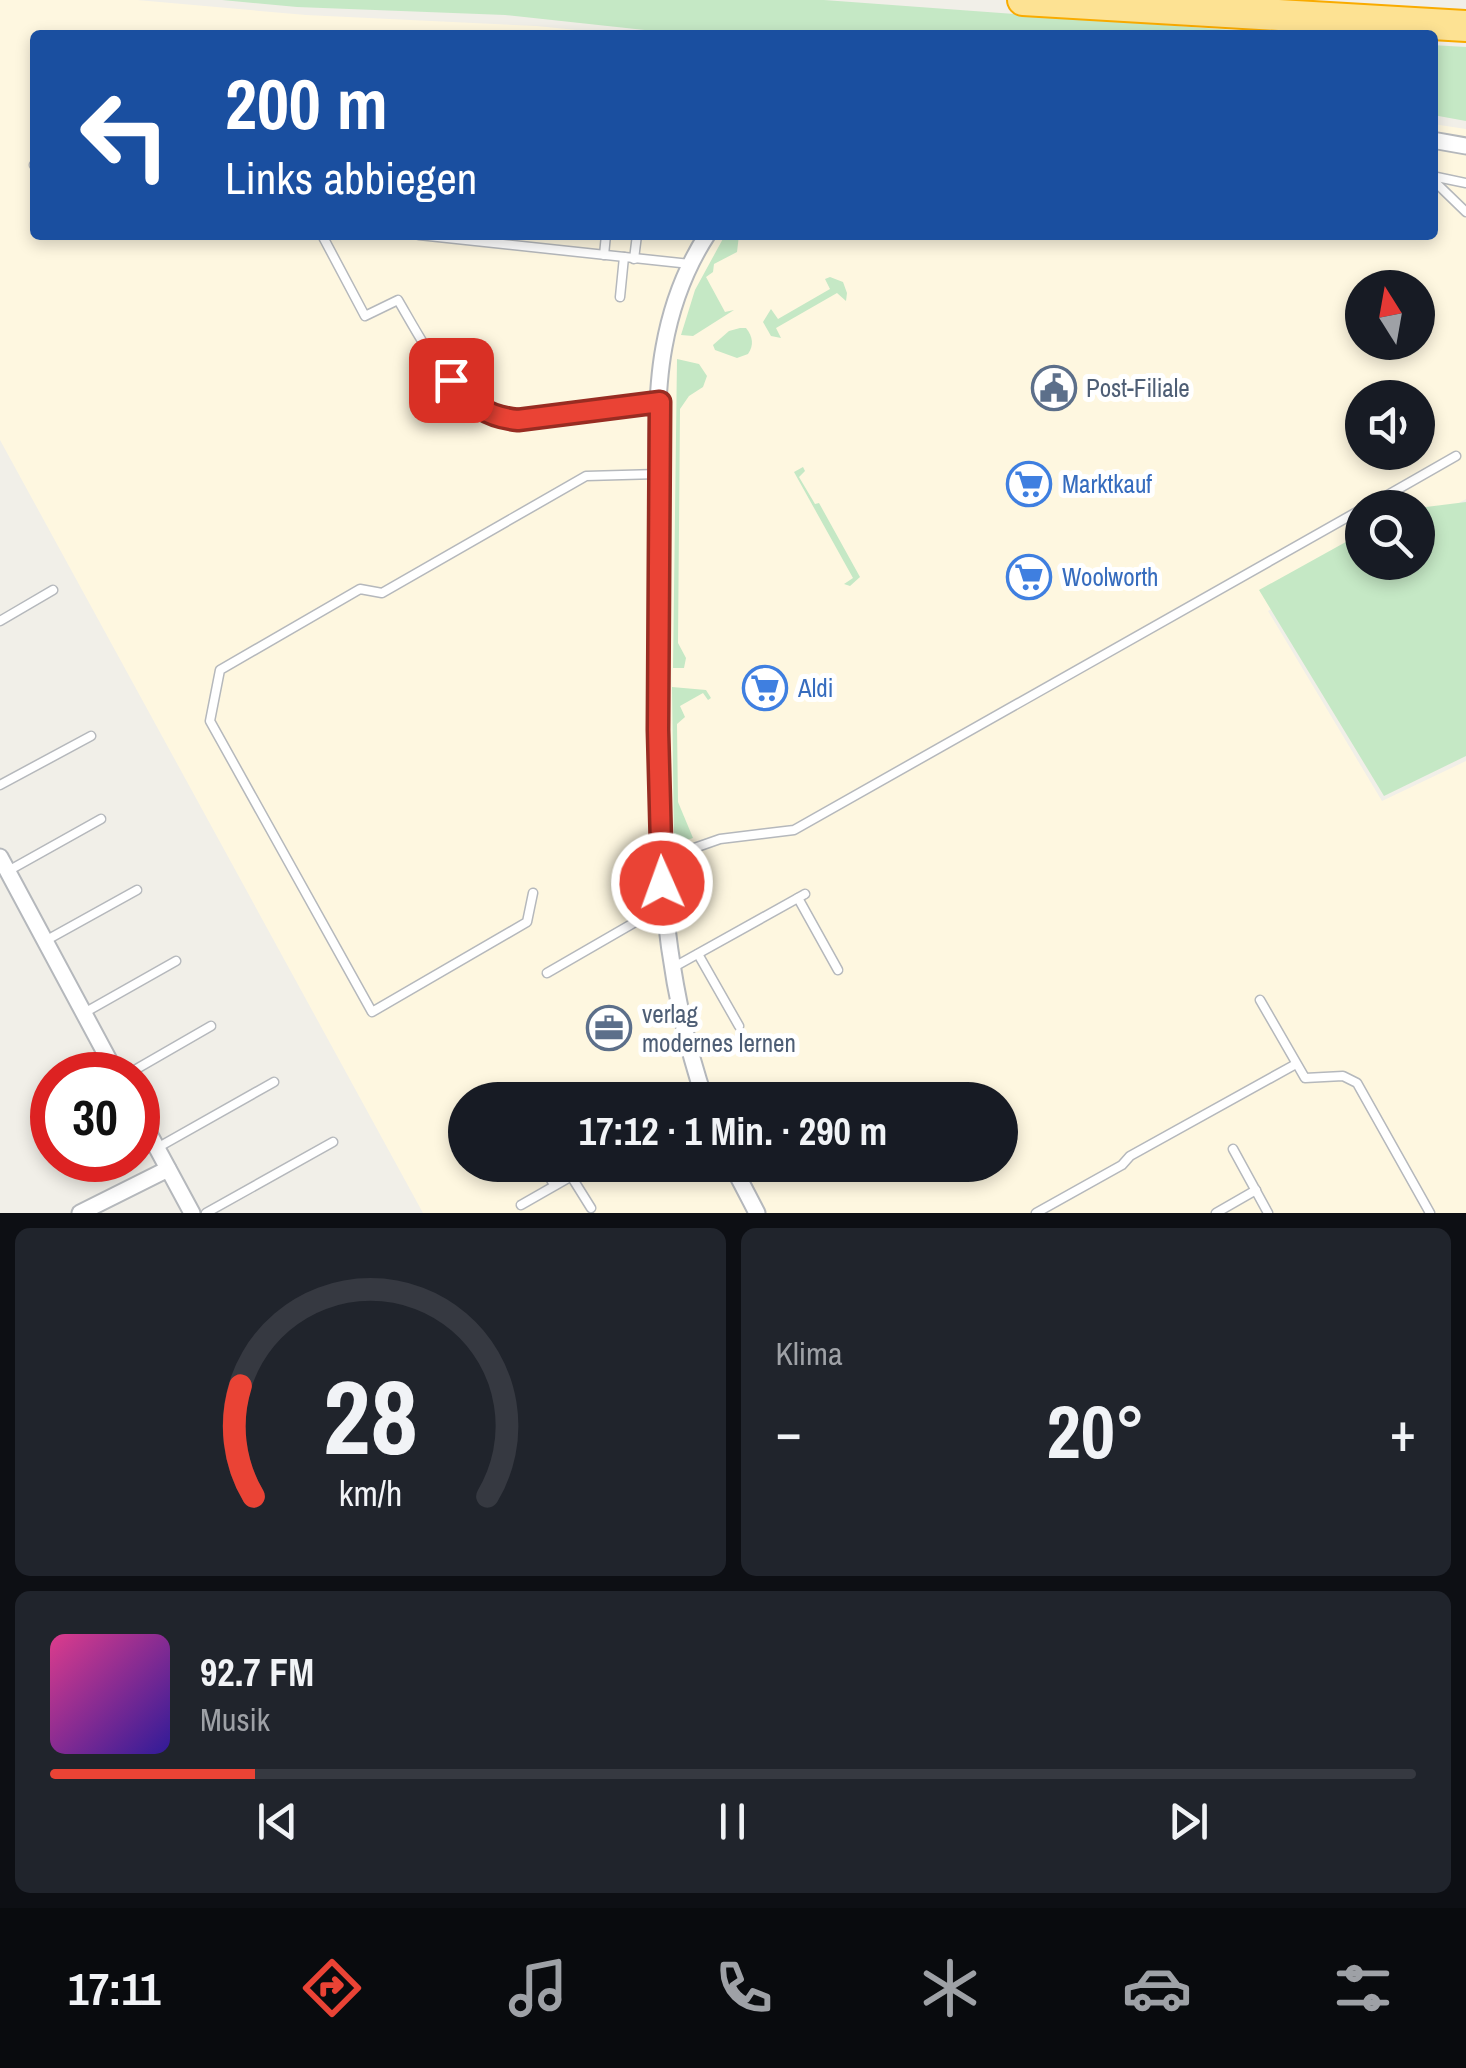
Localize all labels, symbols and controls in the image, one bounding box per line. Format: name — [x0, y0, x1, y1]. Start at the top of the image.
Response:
text: 200 m — [225, 57, 388, 151]
icon: left — [60, 70, 190, 200]
text: Links abbiegen — [225, 147, 477, 208]
north arrow — [1345, 270, 1435, 360]
map controls — [1345, 270, 1435, 580]
pin — [409, 338, 494, 423]
icon: arrive — [424, 353, 479, 408]
public building icon: Post-Filiale — [1031, 365, 1077, 411]
place label: Post-Filiale — [1086, 371, 1190, 405]
button: sound — [1345, 380, 1435, 470]
supermarket icon: Marktkauf — [1006, 461, 1052, 507]
place label: Marktkauf — [1062, 467, 1152, 501]
button: search — [1345, 490, 1435, 580]
supermarket icon: Woolworth — [1006, 554, 1052, 600]
place label: Woolworth — [1062, 560, 1158, 594]
supermarket icon: Aldi — [742, 665, 788, 711]
place label: Aldi — [797, 671, 833, 705]
position arrow — [610, 831, 714, 935]
place label: verlag modernes lernen — [642, 997, 796, 1060]
office icon: verlag modernes lernen — [586, 1005, 632, 1051]
speed limit sign: 30 — [30, 1052, 160, 1182]
text: 17:12 · 1 Min. · 290 m — [579, 1106, 887, 1157]
text: Klima — [776, 1332, 843, 1375]
text: 28 — [323, 1346, 418, 1486]
text: 20° — [1047, 1380, 1145, 1481]
text: − — [776, 1394, 802, 1468]
text: + — [1390, 1394, 1416, 1468]
text: km/h — [338, 1469, 402, 1517]
text: 92.7 FM — [200, 1647, 314, 1698]
text: Musik — [200, 1698, 270, 1741]
icon: previous — [250, 1794, 305, 1849]
icon: pause — [705, 1794, 760, 1849]
icon: next — [1161, 1794, 1216, 1849]
icon: directions — [297, 1953, 367, 2023]
icon: music — [503, 1953, 573, 2023]
icon: phone — [709, 1953, 779, 2023]
icon: climate — [915, 1953, 985, 2023]
icon: car — [1122, 1953, 1192, 2023]
icon: filters — [1328, 1953, 1398, 2023]
text: 17:11 — [68, 1958, 160, 2019]

